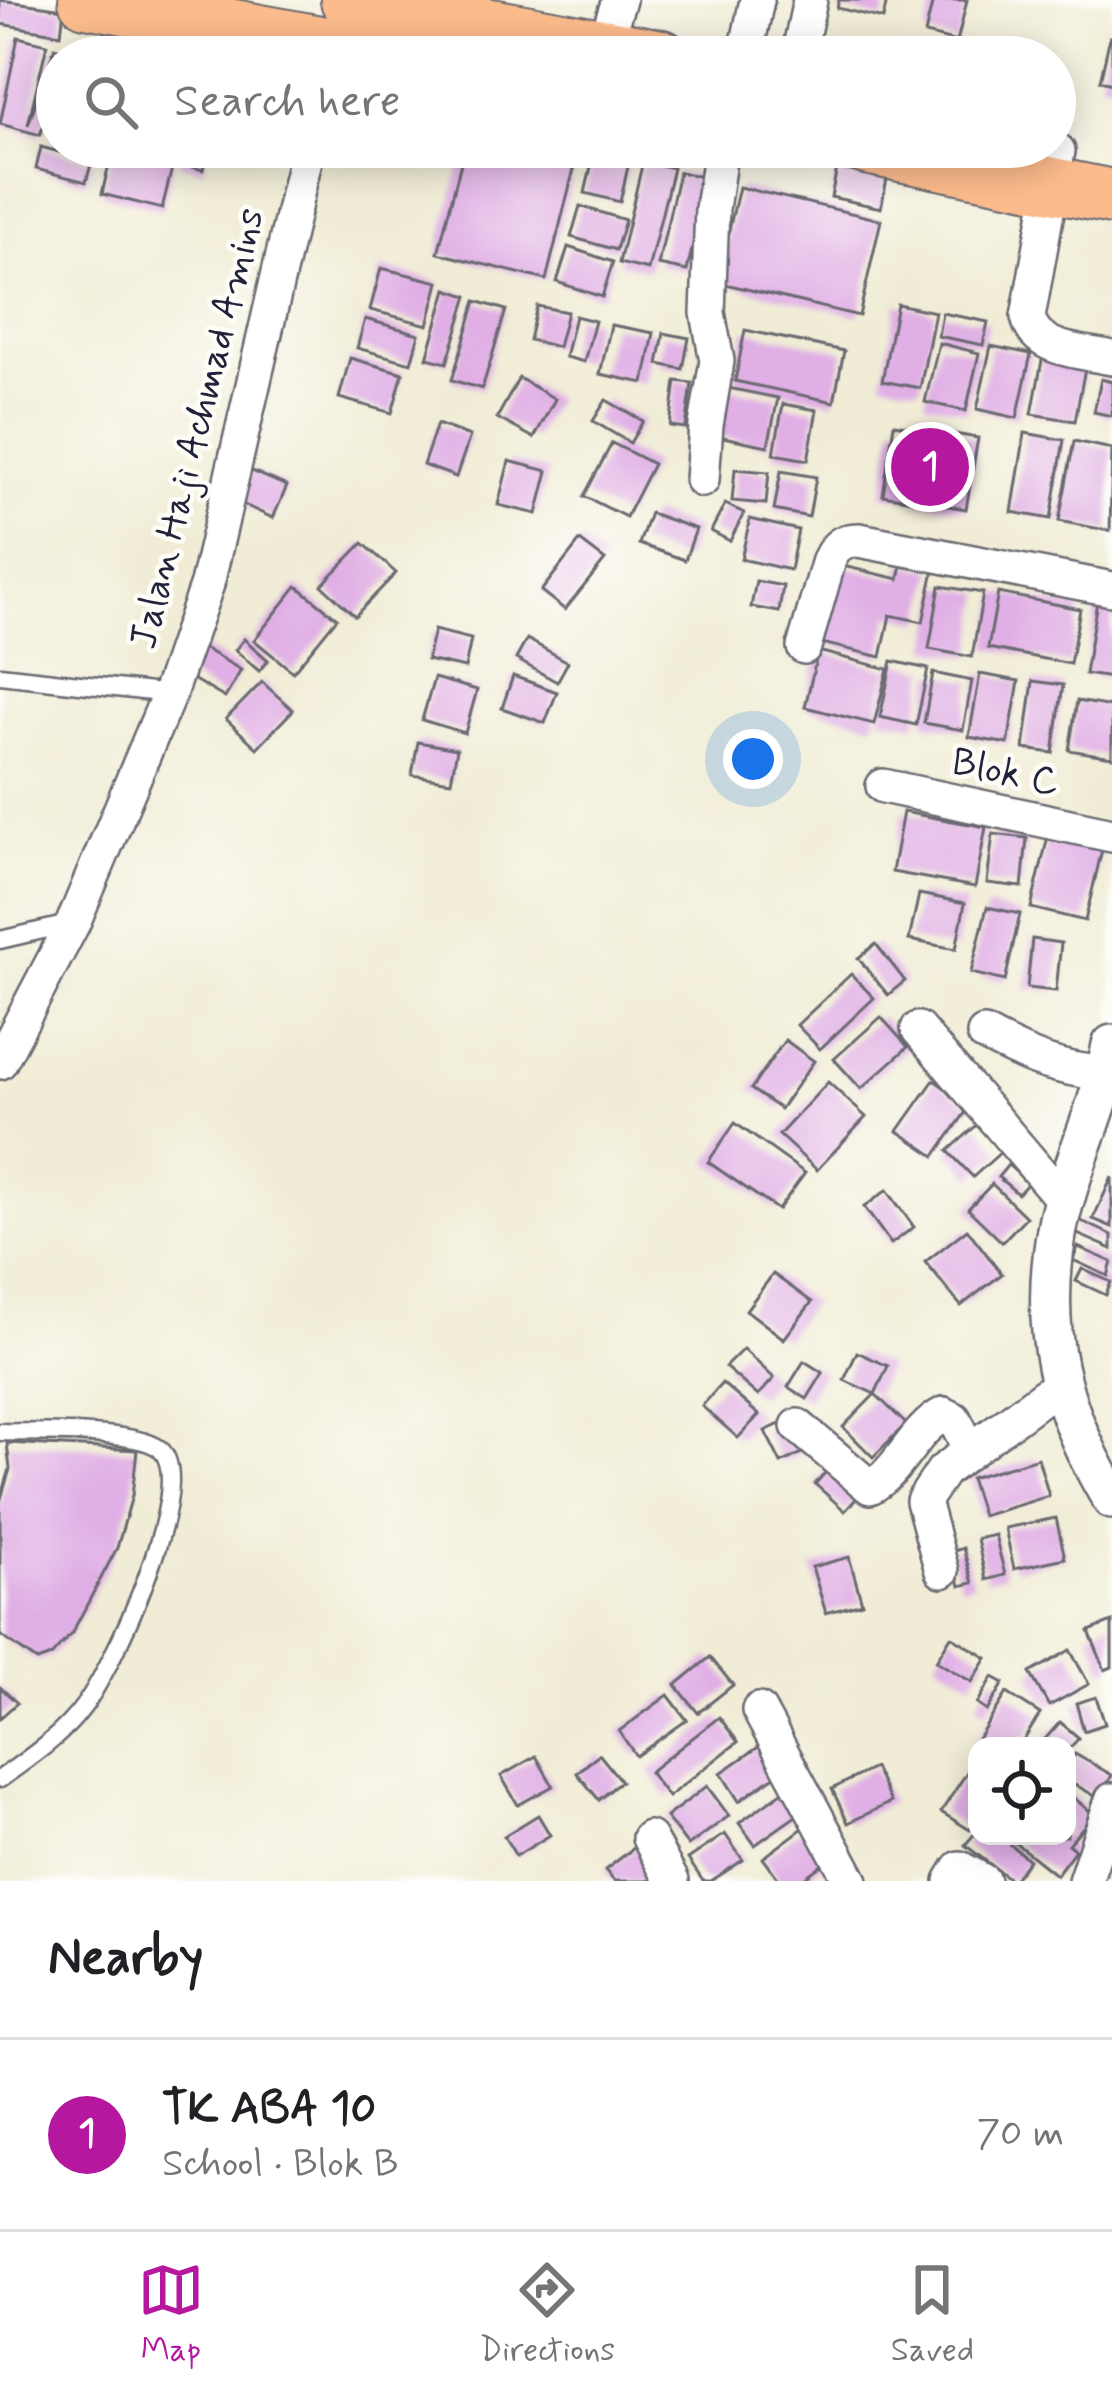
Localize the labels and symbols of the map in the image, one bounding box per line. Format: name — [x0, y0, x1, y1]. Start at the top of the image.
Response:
street label: Jalan Haji Achmad Amins — [119, 203, 278, 654]
pin: 1 — [891, 422, 969, 512]
your location — [723, 729, 783, 789]
street label: Blok C — [947, 737, 1064, 810]

